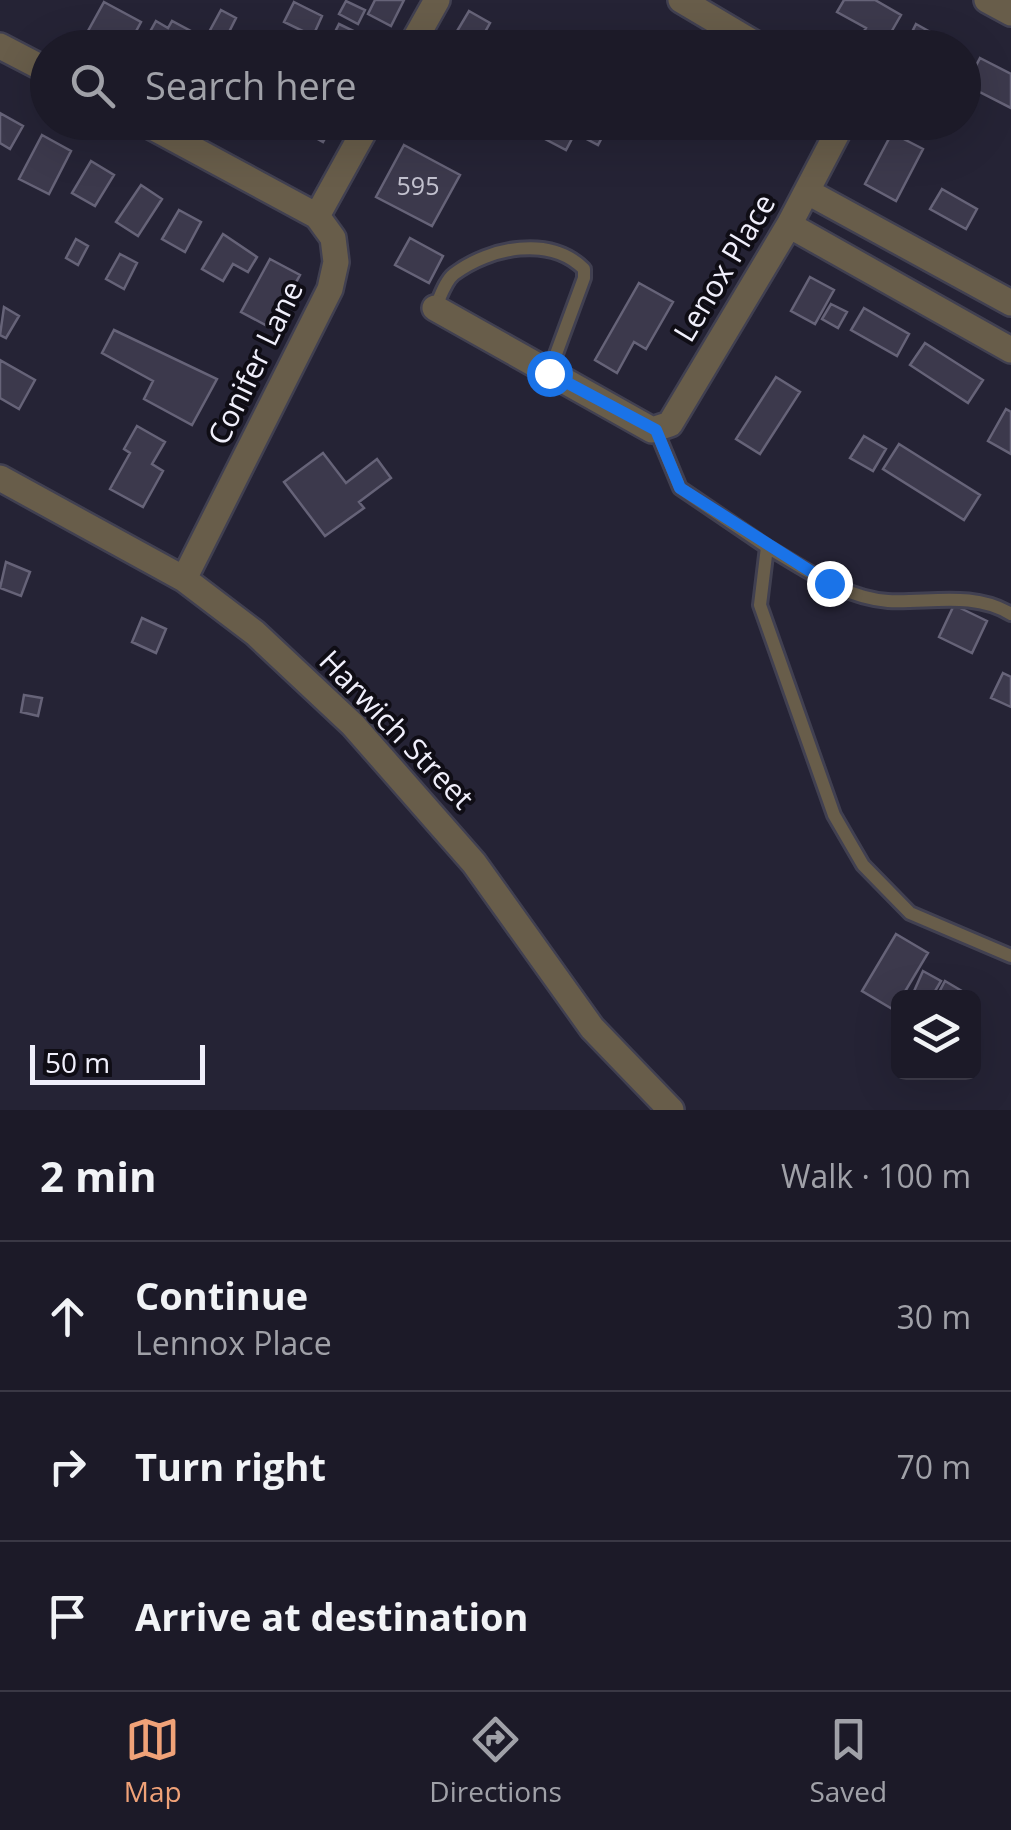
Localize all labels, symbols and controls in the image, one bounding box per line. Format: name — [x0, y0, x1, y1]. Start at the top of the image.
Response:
search box — [30, 30, 981, 140]
icon: search — [65, 58, 120, 113]
text: Search here — [145, 59, 357, 111]
house number: 595 — [397, 168, 439, 202]
street label: Lenox Place — [663, 186, 784, 349]
street label: Conifer Lane — [197, 274, 312, 451]
route start — [527, 351, 573, 397]
route end — [807, 561, 853, 607]
street label: Harwich Street — [311, 641, 483, 817]
map controls — [891, 990, 981, 1080]
button: layers — [891, 990, 981, 1080]
scale bar — [30, 1040, 205, 1084]
text: 50 m — [45, 1043, 110, 1081]
text: 2 min — [40, 1147, 157, 1204]
text: Walk · 100 m — [781, 1154, 971, 1197]
text: Continue — [135, 1269, 308, 1321]
icon: ahead — [40, 1289, 95, 1344]
text: 30 m — [896, 1295, 971, 1338]
text: Lennox Place — [135, 1321, 332, 1364]
icon: right — [40, 1439, 95, 1494]
text: Turn right — [135, 1440, 326, 1492]
text: 70 m — [896, 1445, 971, 1488]
icon: arrive — [40, 1589, 95, 1644]
text: Arrive at destination — [135, 1590, 529, 1642]
tab: Map — [124, 1712, 182, 1810]
tab: Directions — [429, 1712, 562, 1810]
tab: Saved — [809, 1712, 887, 1810]

